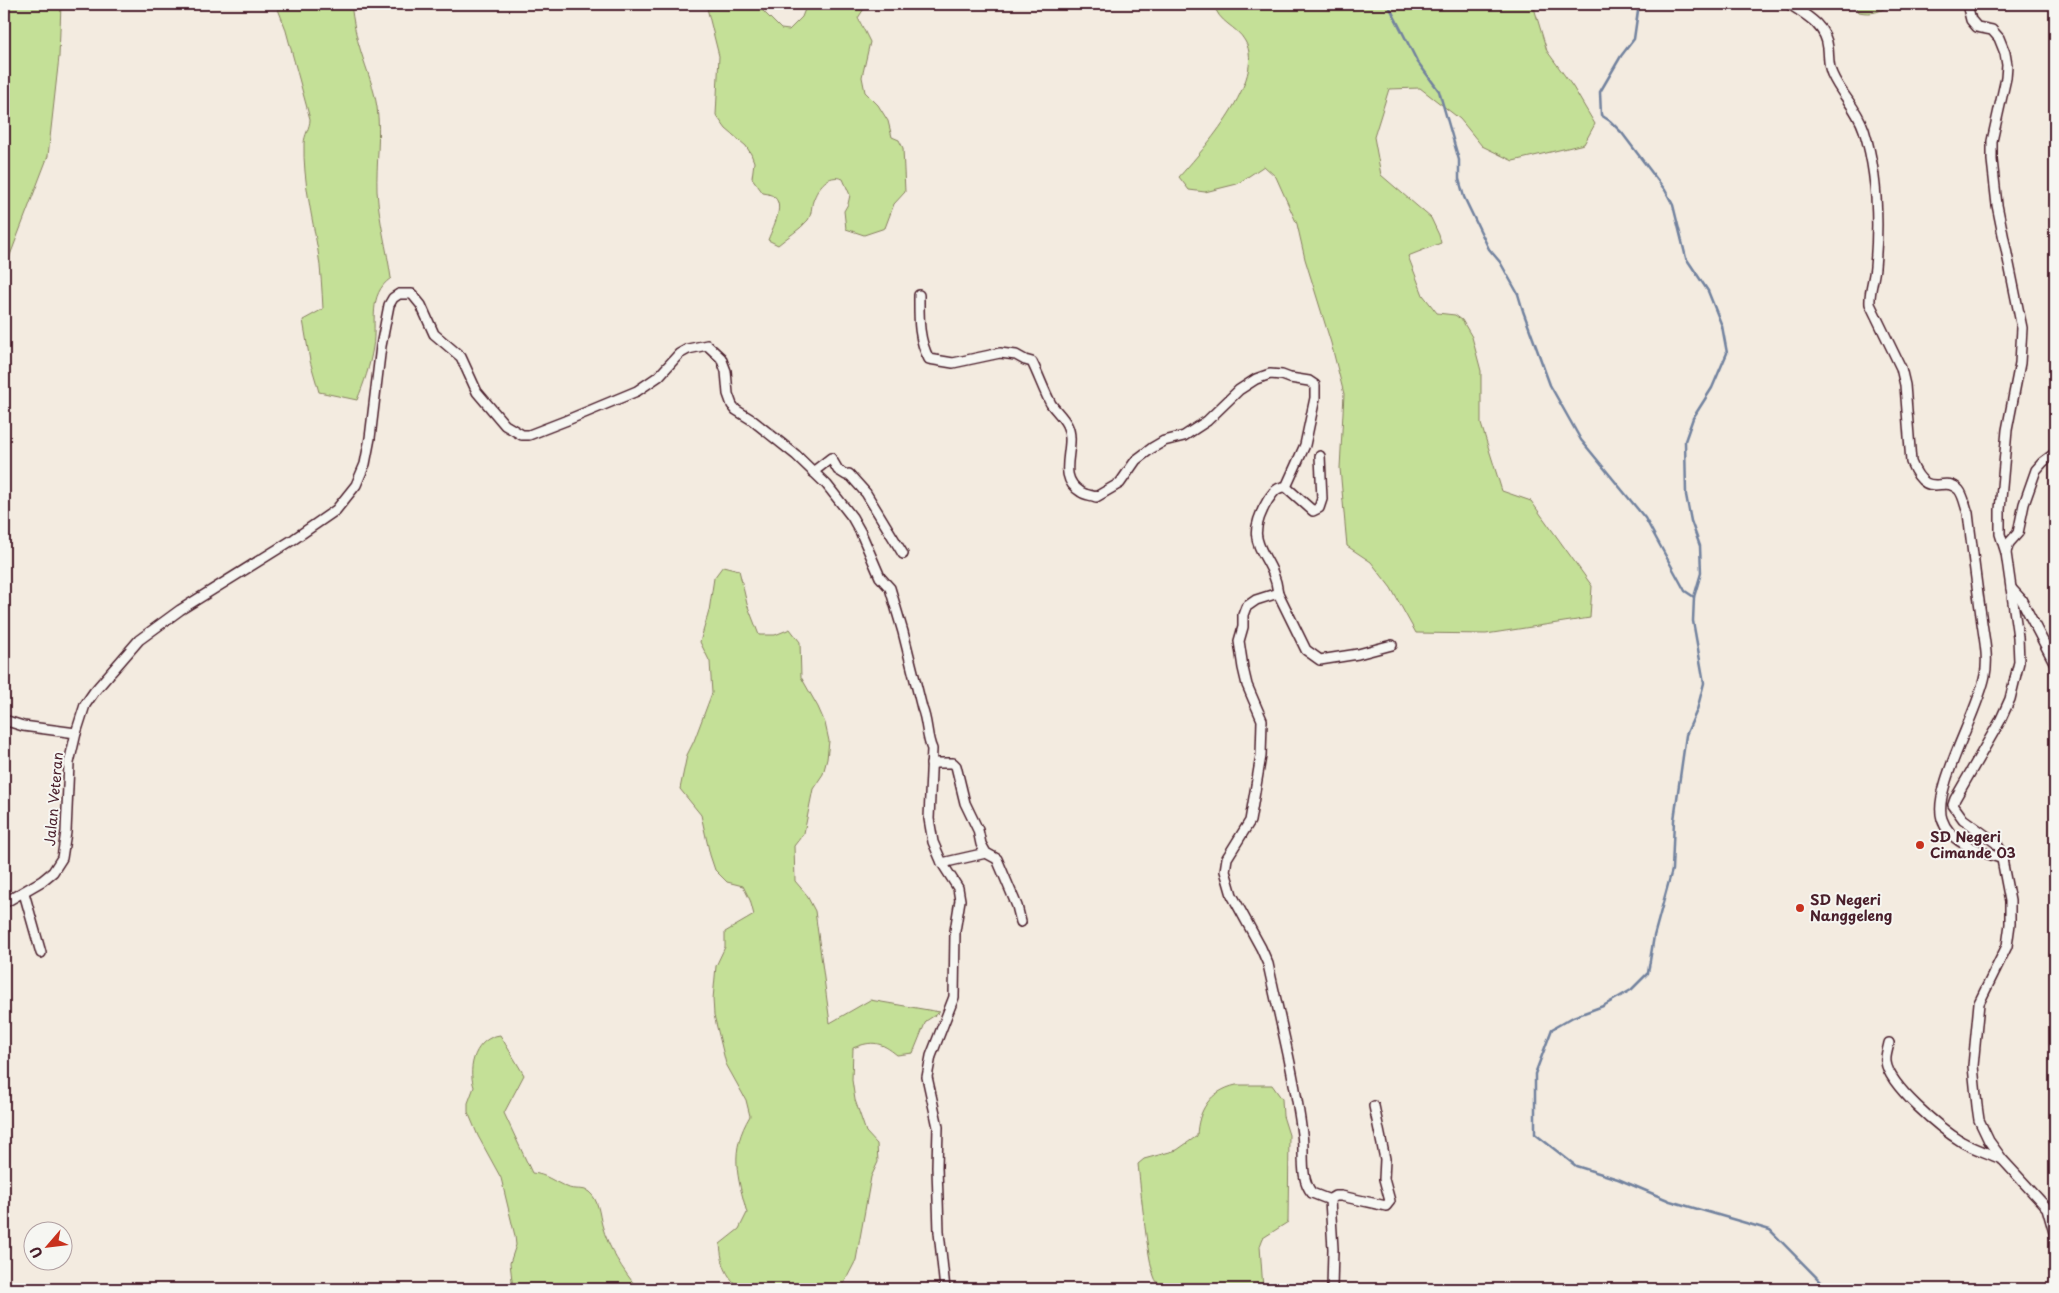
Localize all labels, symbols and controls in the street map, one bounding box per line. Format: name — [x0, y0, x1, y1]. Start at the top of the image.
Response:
street label: Jalan Veteran — [39, 751, 68, 847]
place label: SD Negeri Cimande 03 — [1930, 826, 2016, 863]
marker: SD Negeri Cimande 03 — [1914, 839, 1926, 851]
place label: SD Negeri Nanggeleng — [1810, 889, 1892, 926]
marker: SD Negeri Nanggeleng — [1794, 902, 1806, 914]
north arrow — [22, 1220, 72, 1270]
text: U — [24, 1243, 48, 1262]

